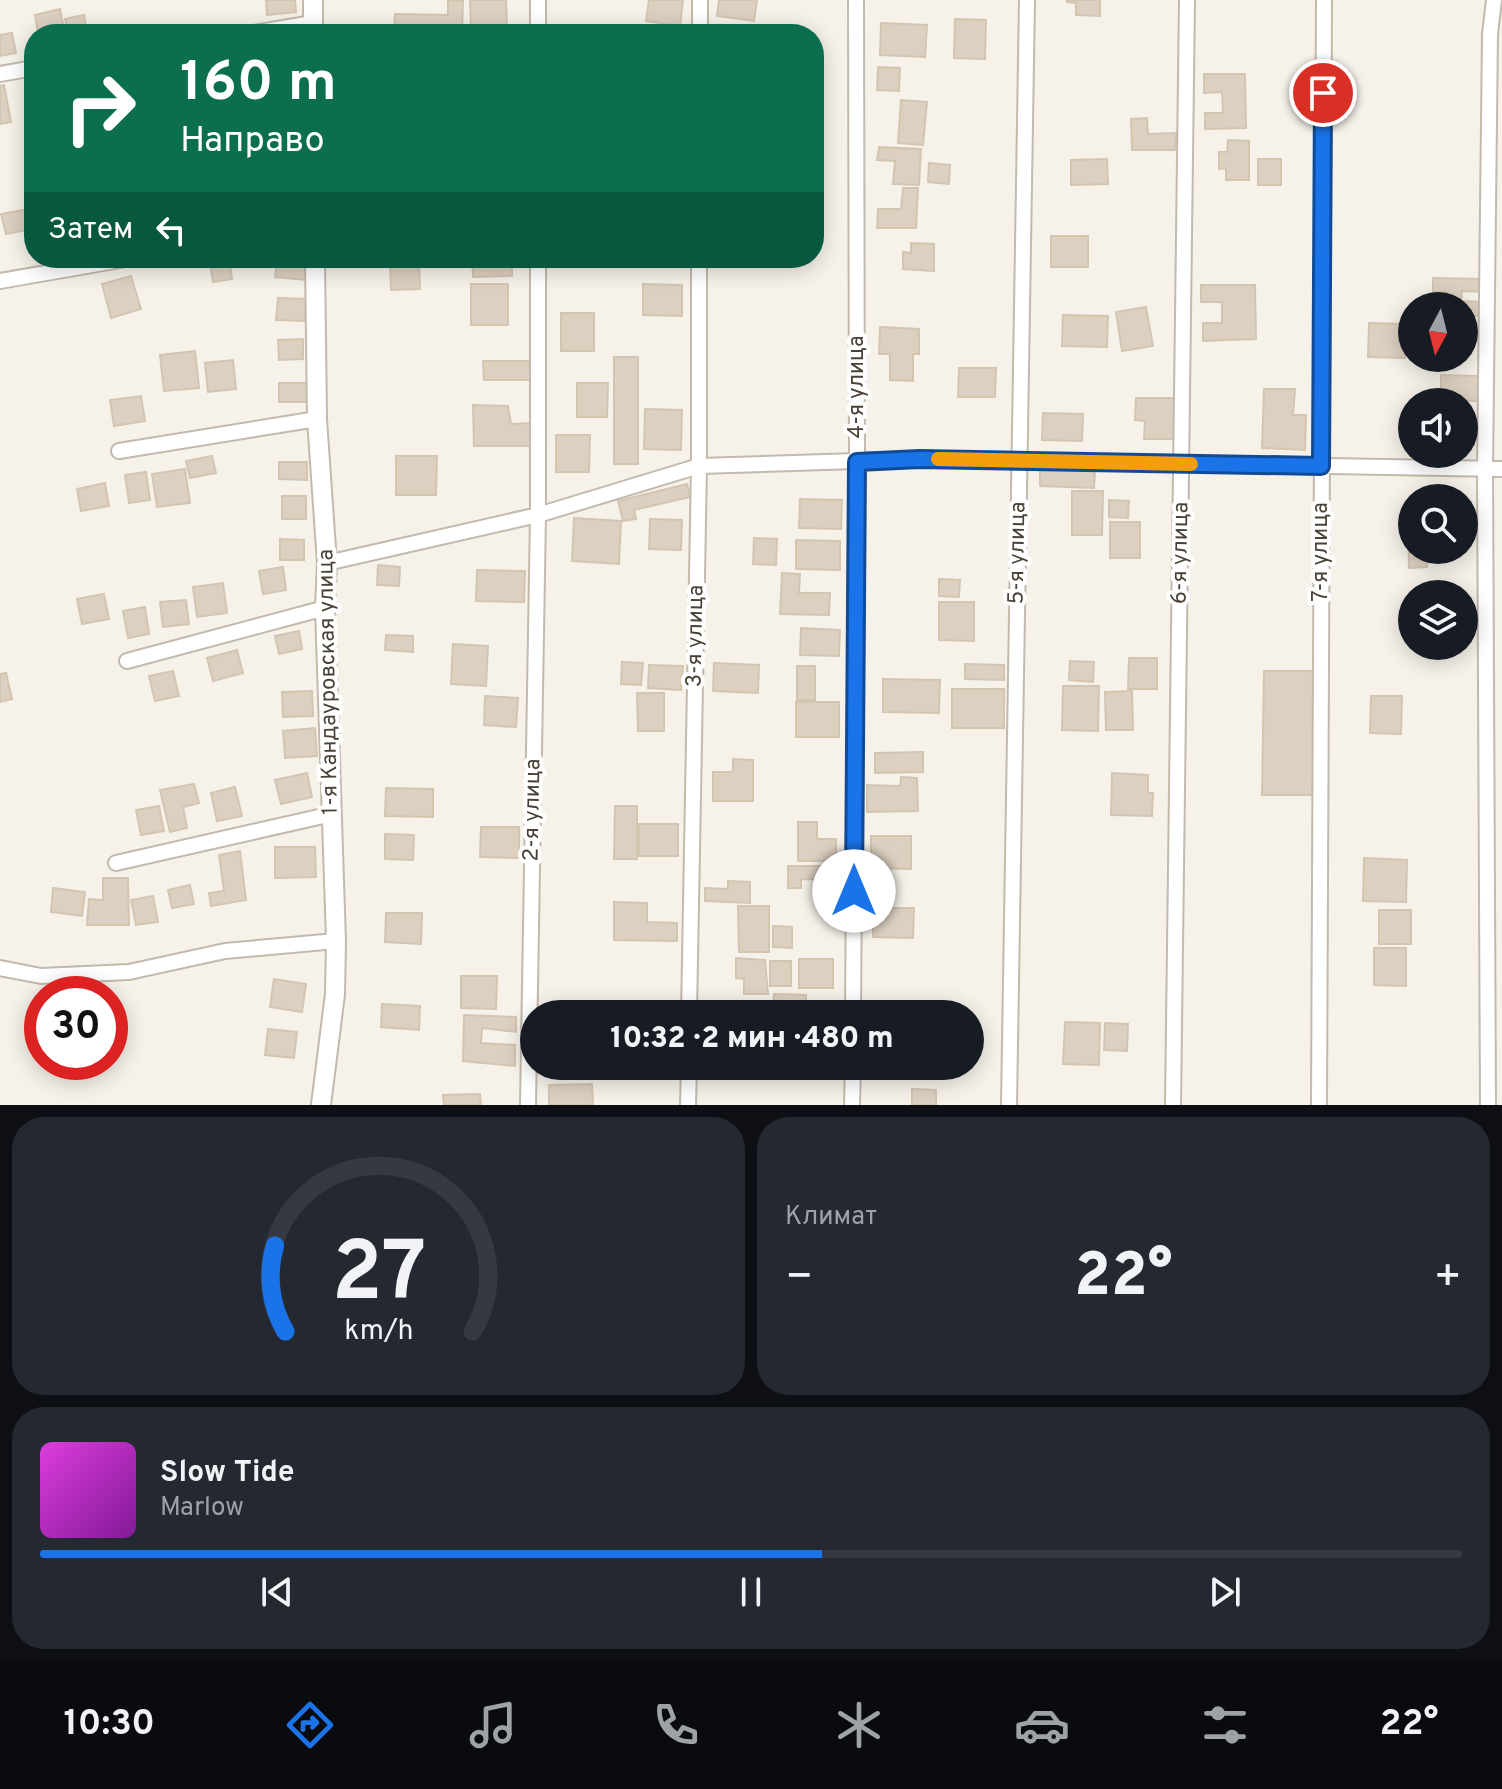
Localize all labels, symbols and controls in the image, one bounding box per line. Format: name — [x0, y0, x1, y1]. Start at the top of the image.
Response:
text: 160 m — [180, 50, 337, 120]
icon: right — [48, 56, 152, 160]
pin — [1289, 59, 1357, 127]
icon: arrive — [1301, 71, 1345, 115]
text: Направо — [180, 119, 325, 165]
icon: left — [149, 208, 193, 252]
text: Затем — [48, 212, 133, 249]
north arrow — [1398, 292, 1478, 372]
map controls — [1398, 292, 1478, 660]
street label: 4-я улица — [844, 336, 871, 438]
button: sound — [1398, 388, 1478, 468]
button: search — [1398, 484, 1478, 564]
street label: 5-я улица — [1004, 501, 1032, 605]
street label: 6-я улица — [1167, 502, 1195, 604]
street label: 7-я улица — [1308, 502, 1335, 602]
street label: 1-я Кандауровская улица — [313, 549, 345, 815]
button: layers — [1398, 580, 1478, 660]
street label: 3-я улица — [682, 585, 710, 687]
street label: 2-я улица — [519, 758, 547, 862]
position arrow — [812, 849, 896, 933]
speed limit sign: 30 — [24, 976, 128, 1080]
text: 10:32 · 2 мин · 480 m — [610, 1021, 894, 1058]
text: Климат — [785, 1201, 877, 1234]
text: 27 — [331, 1225, 426, 1330]
text: 22° — [1074, 1241, 1173, 1317]
text: − — [785, 1251, 813, 1307]
text: + — [1434, 1251, 1462, 1307]
text: km/h — [344, 1314, 413, 1350]
text: Slow Tide — [160, 1455, 294, 1492]
text: Marlow — [160, 1492, 244, 1525]
icon: previous — [255, 1570, 299, 1614]
icon: pause — [729, 1570, 773, 1614]
icon: next — [1203, 1570, 1247, 1614]
icon: directions — [282, 1697, 338, 1753]
icon: music — [465, 1697, 521, 1753]
icon: phone — [648, 1697, 704, 1753]
icon: climate — [831, 1697, 887, 1753]
icon: car — [1014, 1697, 1070, 1753]
icon: filters — [1197, 1697, 1253, 1753]
text: 10:30 — [63, 1702, 155, 1748]
text: 22° — [1379, 1702, 1438, 1748]

